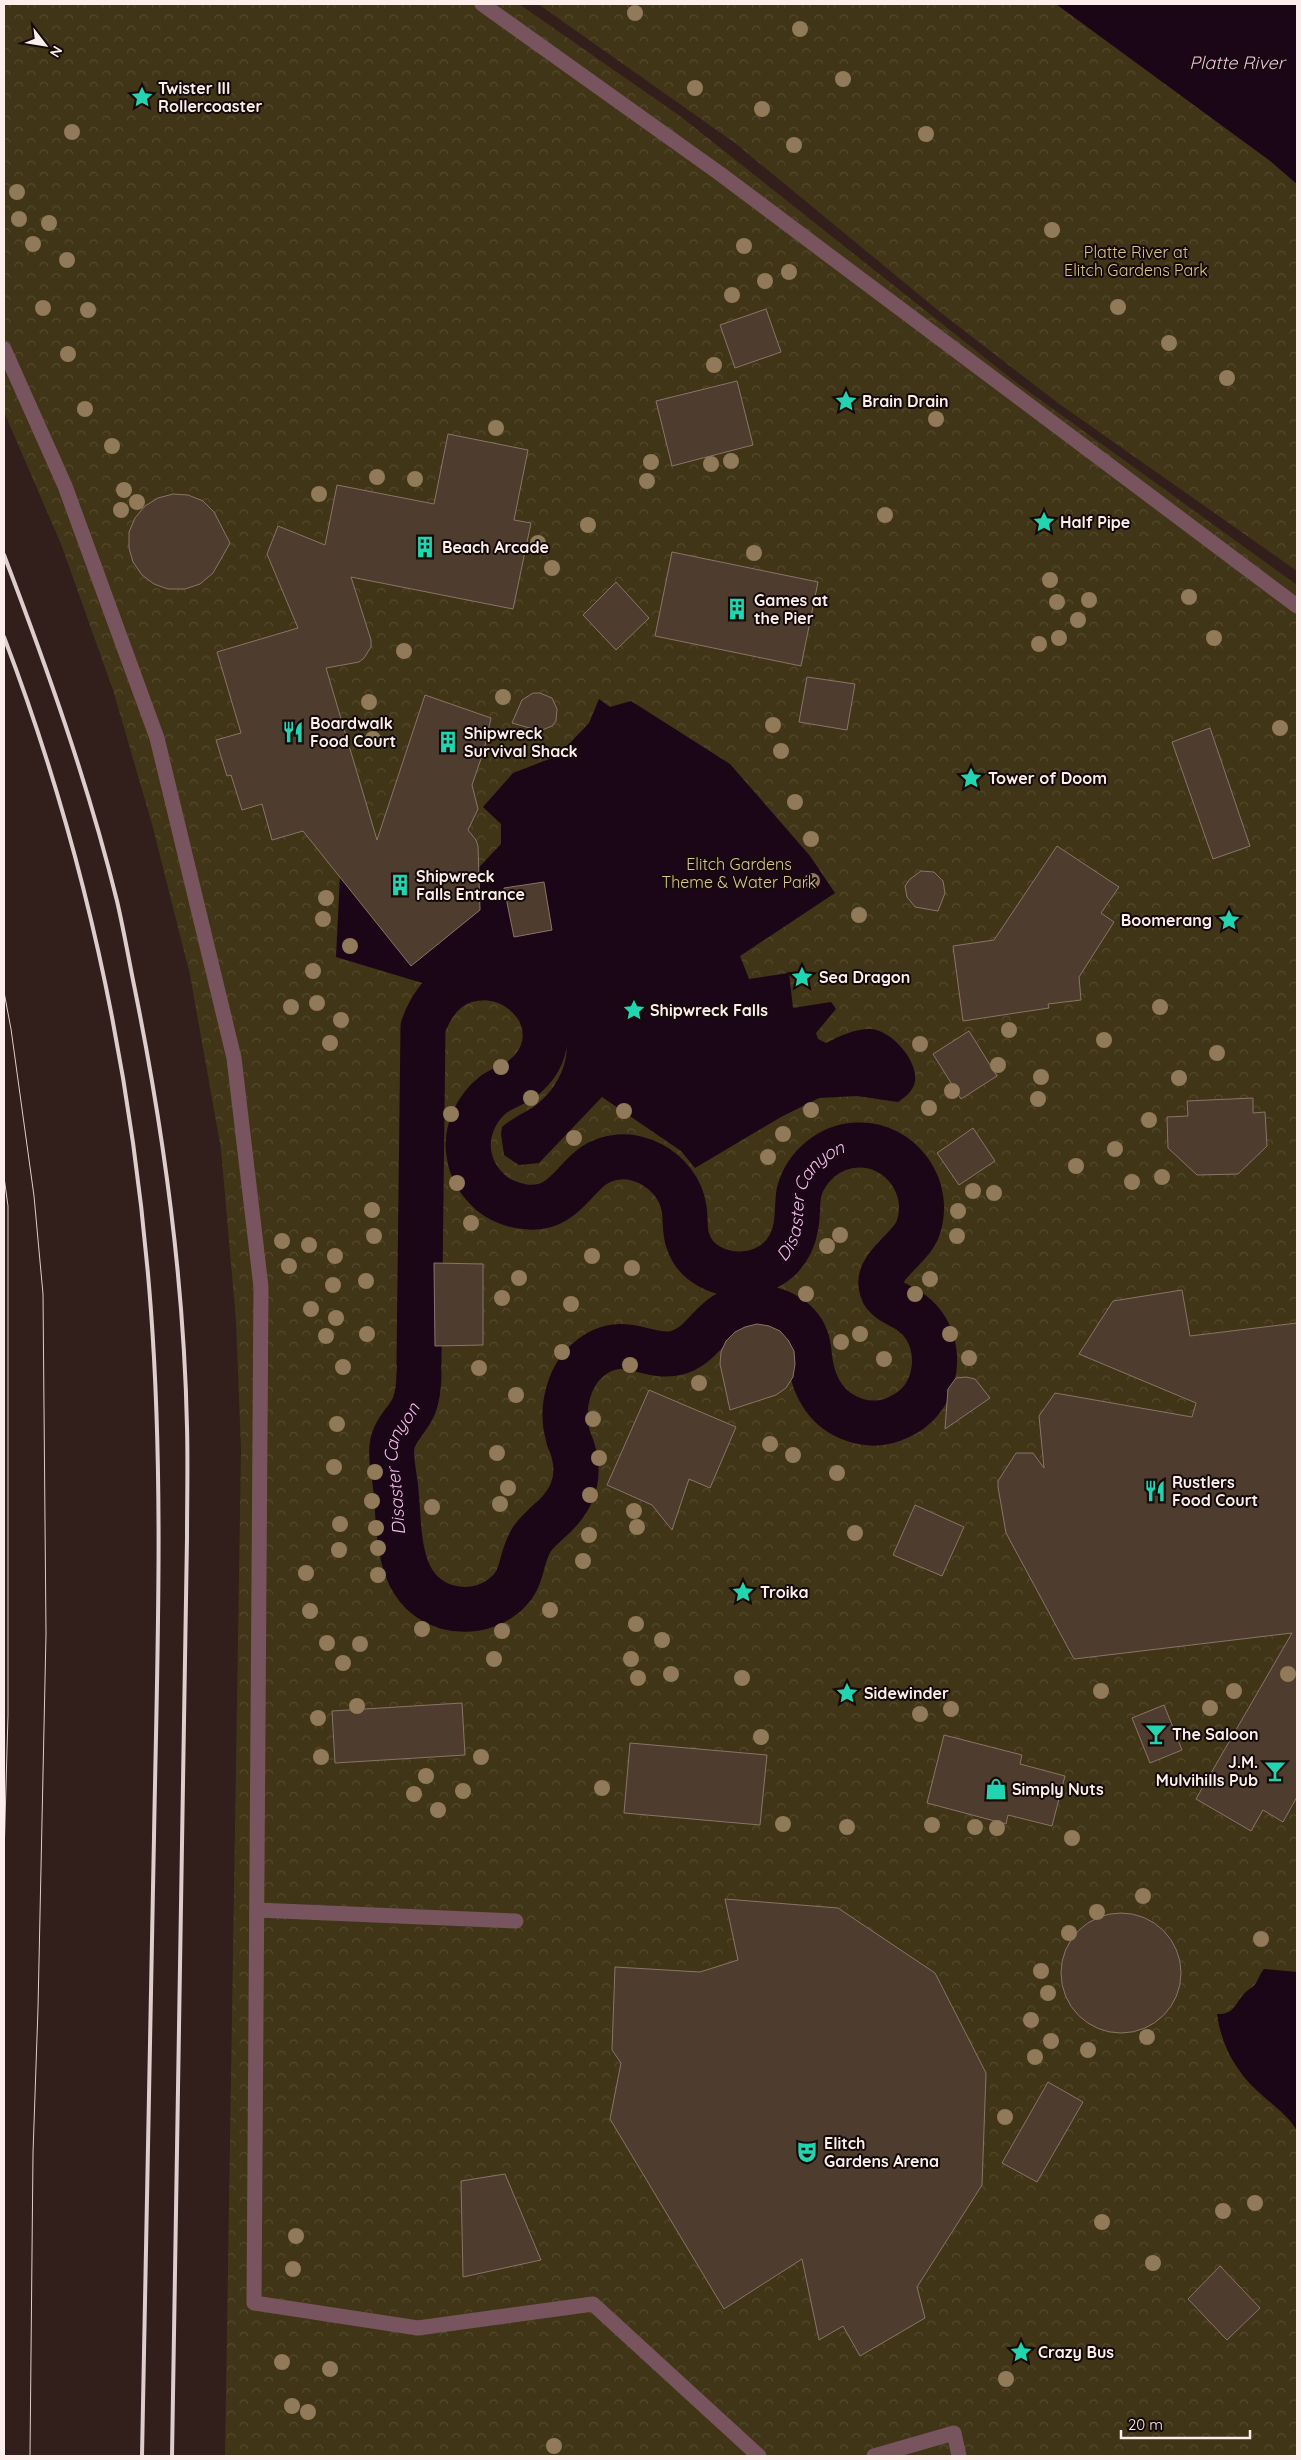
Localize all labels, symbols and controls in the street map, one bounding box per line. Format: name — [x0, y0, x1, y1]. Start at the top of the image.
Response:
north arrow — [20, 20, 70, 70]
text: N — [46, 43, 67, 61]
water label: Platte River — [1189, 51, 1287, 74]
place label: Twister III Rollercoaster — [158, 78, 262, 116]
place icon: Twister III Rollercoaster — [129, 84, 155, 110]
park label: Platte River at Elitch Gardens Park — [1064, 242, 1208, 280]
place icon: Brain Drain — [833, 388, 859, 414]
place label: Brain Drain — [862, 391, 949, 411]
place icon: Half Pipe — [1031, 509, 1057, 535]
place label: Half Pipe — [1060, 512, 1130, 532]
building icon: Beach Arcade — [412, 534, 438, 560]
place label: Beach Arcade — [442, 537, 549, 557]
place label: Games at the Pier — [754, 590, 828, 628]
building icon: Games at the Pier — [724, 596, 750, 622]
place label: Boardwalk Food Court — [310, 713, 396, 751]
restaurant icon: Boardwalk Food Court — [280, 719, 306, 745]
place label: Shipwreck Survival Shack — [464, 723, 578, 761]
building icon: Shipwreck Survival Shack — [435, 729, 461, 755]
place icon: Tower of Doom — [958, 765, 984, 791]
place label: Tower of Doom — [988, 768, 1107, 788]
park label: Elitch Gardens Theme & Water Park — [662, 854, 816, 892]
place label: Shipwreck Falls Entrance — [416, 866, 525, 904]
building icon: Shipwreck Falls Entrance — [387, 872, 413, 898]
place icon: Boomerang — [1216, 907, 1242, 933]
place label: Boomerang — [1121, 910, 1212, 930]
place icon: Sea Dragon — [789, 964, 815, 990]
place label: Sea Dragon — [819, 967, 910, 987]
place icon: Shipwreck Falls — [621, 997, 647, 1023]
place label: Shipwreck Falls — [650, 1000, 768, 1020]
water label: Disaster Canyon — [771, 1135, 848, 1266]
water label: Disaster Canyon — [379, 1398, 425, 1536]
place label: Rustlers Food Court — [1172, 1472, 1258, 1510]
restaurant icon: Rustlers Food Court — [1142, 1478, 1168, 1504]
place icon: Troika — [730, 1579, 756, 1605]
place label: Troika — [760, 1582, 809, 1602]
place icon: Sidewinder — [834, 1680, 860, 1706]
place label: Sidewinder — [864, 1683, 949, 1703]
bar icon: The Saloon — [1143, 1721, 1169, 1747]
place label: The Saloon — [1172, 1724, 1259, 1744]
place label: J.M. Mulvihills Pub — [1156, 1752, 1258, 1790]
bar icon: J.M. Mulvihills Pub — [1262, 1758, 1288, 1784]
shop icon: Simply Nuts — [983, 1776, 1009, 1802]
place label: Simply Nuts — [1012, 1779, 1104, 1799]
place label: Elitch Gardens Arena — [824, 2133, 939, 2171]
theatre icon: Elitch Gardens Arena — [794, 2139, 820, 2165]
place icon: Crazy Bus — [1008, 2339, 1034, 2365]
place label: Crazy Bus — [1038, 2342, 1114, 2362]
scale bar — [1121, 2408, 1250, 2440]
text: 20 m — [1128, 2415, 1163, 2434]

